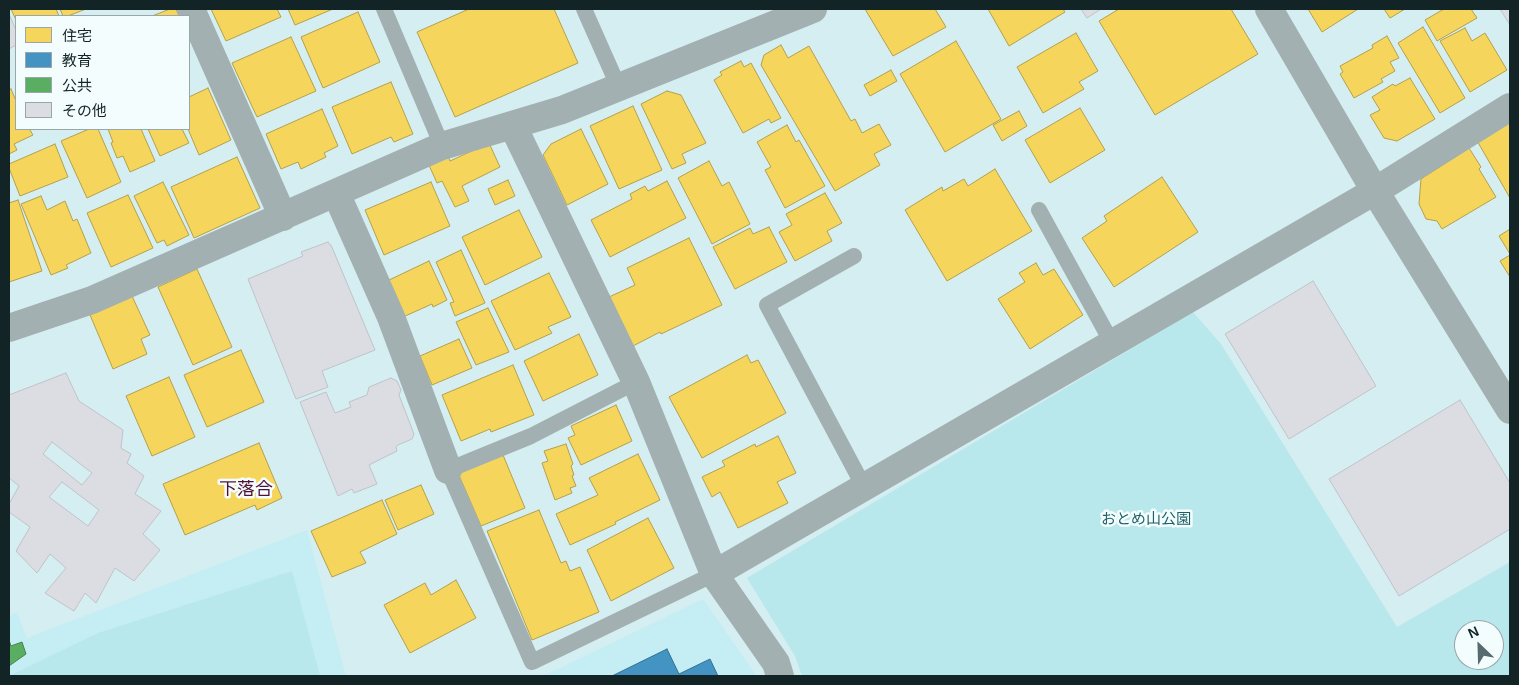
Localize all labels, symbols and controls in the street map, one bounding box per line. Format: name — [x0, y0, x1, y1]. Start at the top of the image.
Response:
legend — [15, 15, 190, 130]
text: 住宅 — [62, 27, 92, 44]
text: 教育 — [62, 52, 92, 69]
text: 公共 — [62, 77, 92, 94]
text: その他 — [62, 102, 107, 119]
district label: 下落合 — [219, 479, 273, 501]
park label: おとめ山公園 — [1101, 511, 1191, 529]
north arrow — [1454, 620, 1504, 670]
text: N — [1465, 623, 1481, 642]

